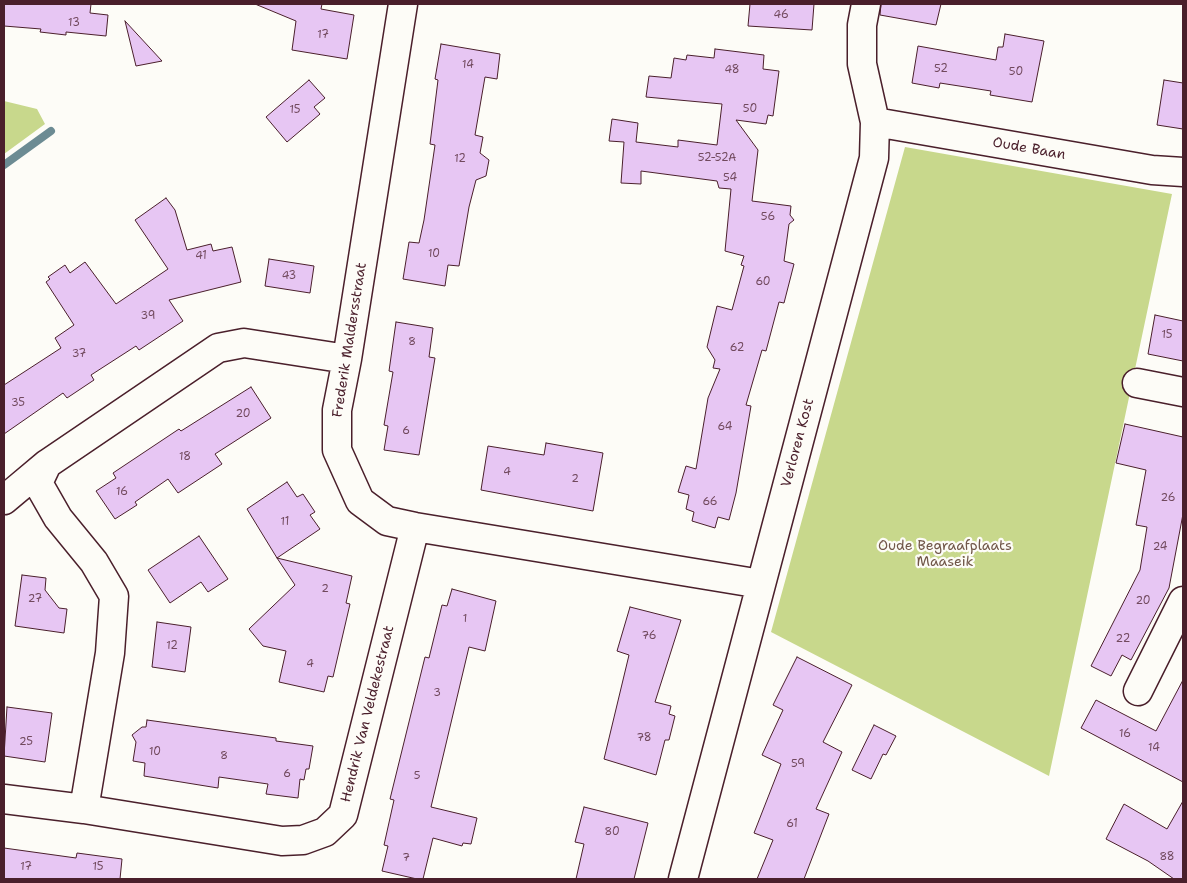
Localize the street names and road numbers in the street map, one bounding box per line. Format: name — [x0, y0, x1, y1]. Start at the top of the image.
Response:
street label: Oude Baan — [991, 134, 1067, 164]
street label: Frederik Maldersstraat — [329, 261, 371, 419]
street label: Verloren Kost — [778, 397, 818, 489]
street label: Hendrik Van Veldekestraat — [338, 624, 398, 804]

